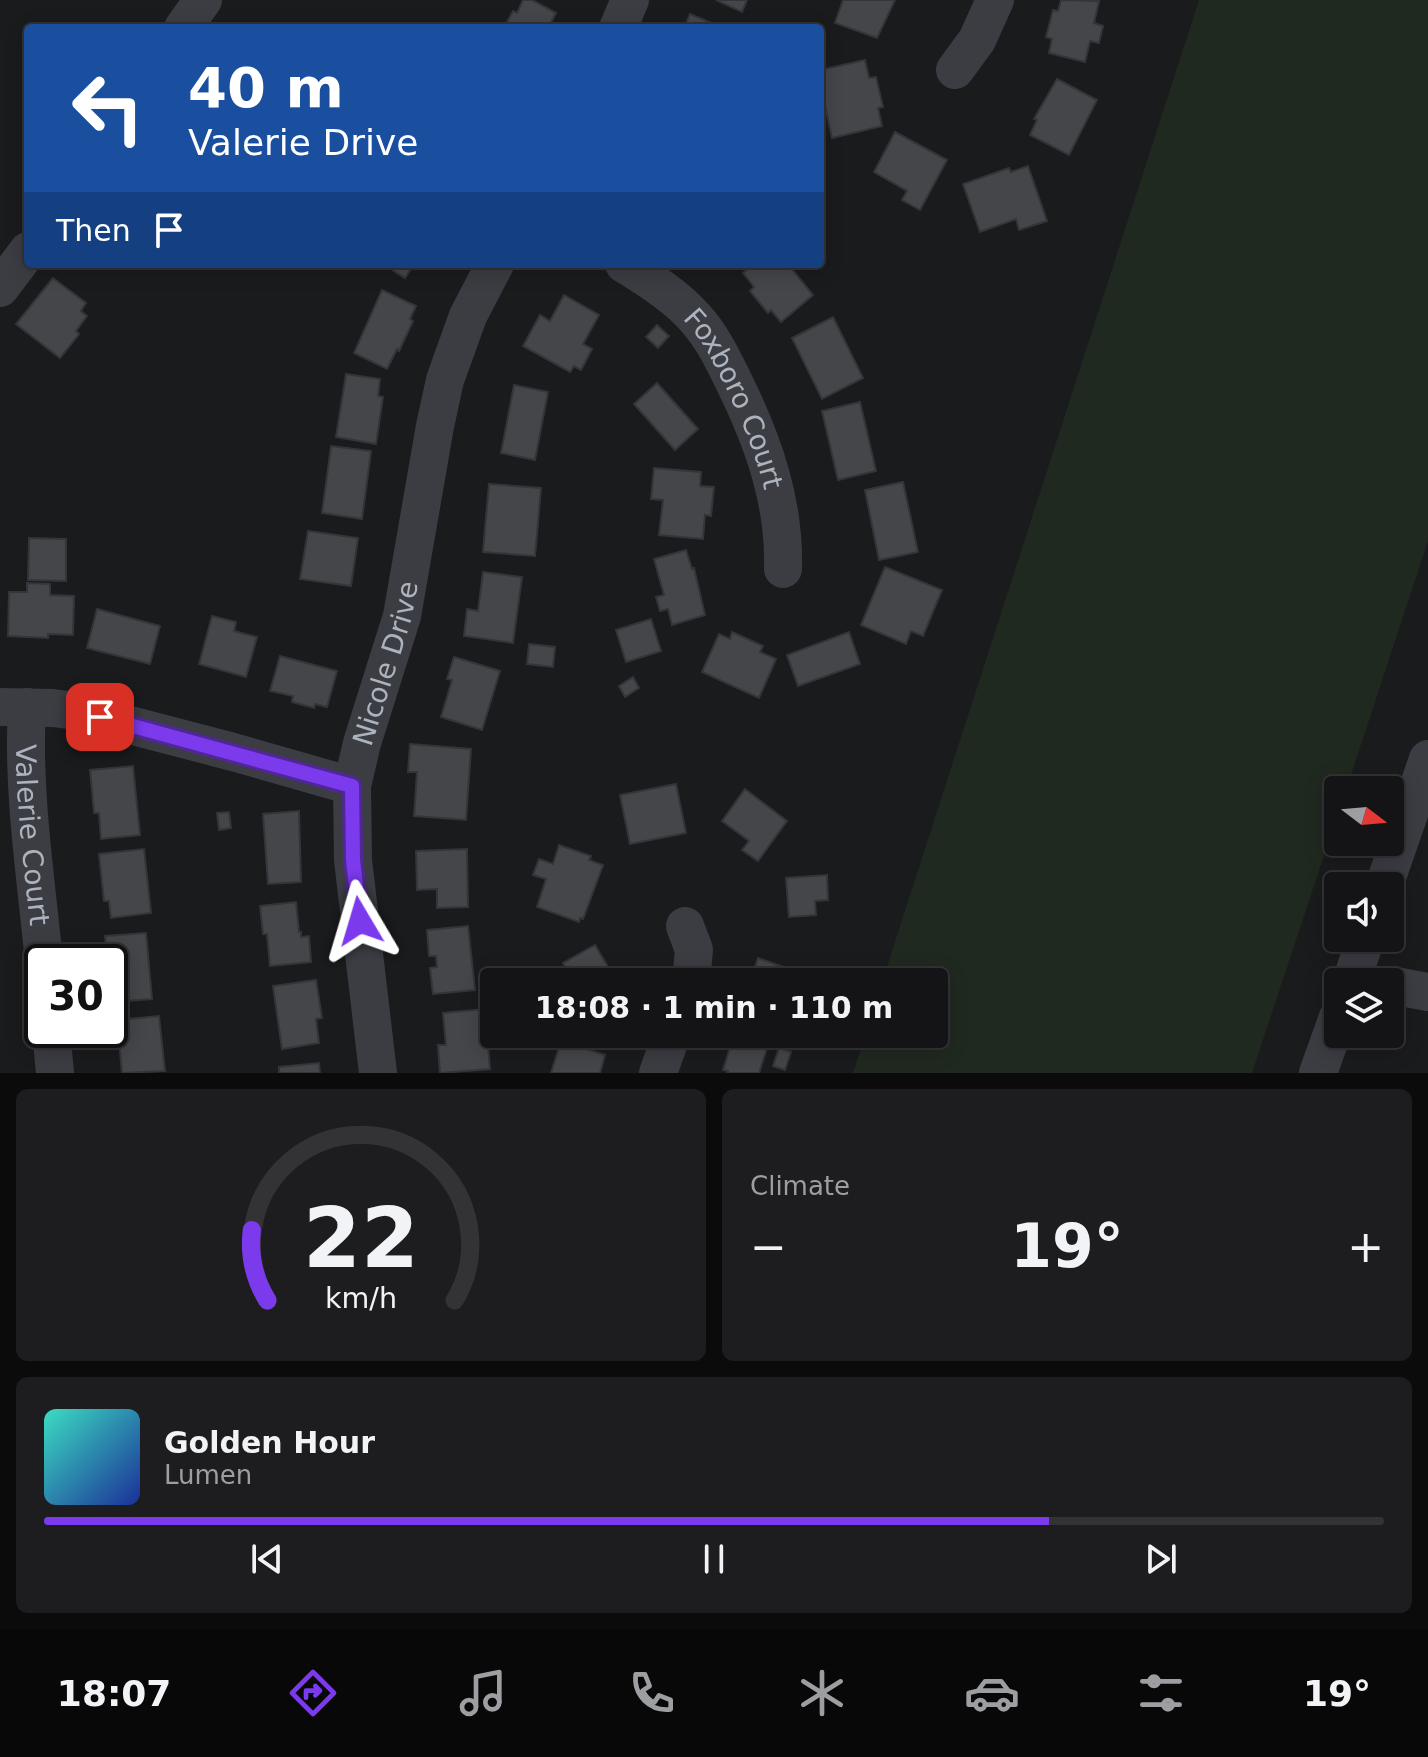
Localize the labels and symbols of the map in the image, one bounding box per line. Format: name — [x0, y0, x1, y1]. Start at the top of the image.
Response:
street label: Foxboro Court — [677, 301, 790, 492]
street label: Nicole Drive — [346, 579, 424, 749]
pin — [66, 683, 134, 751]
street label: Valerie Court — [9, 744, 57, 927]
north arrow — [1324, 776, 1404, 856]
position arrow — [318, 879, 402, 963]
speed limit sign: 30 — [24, 944, 128, 1048]

